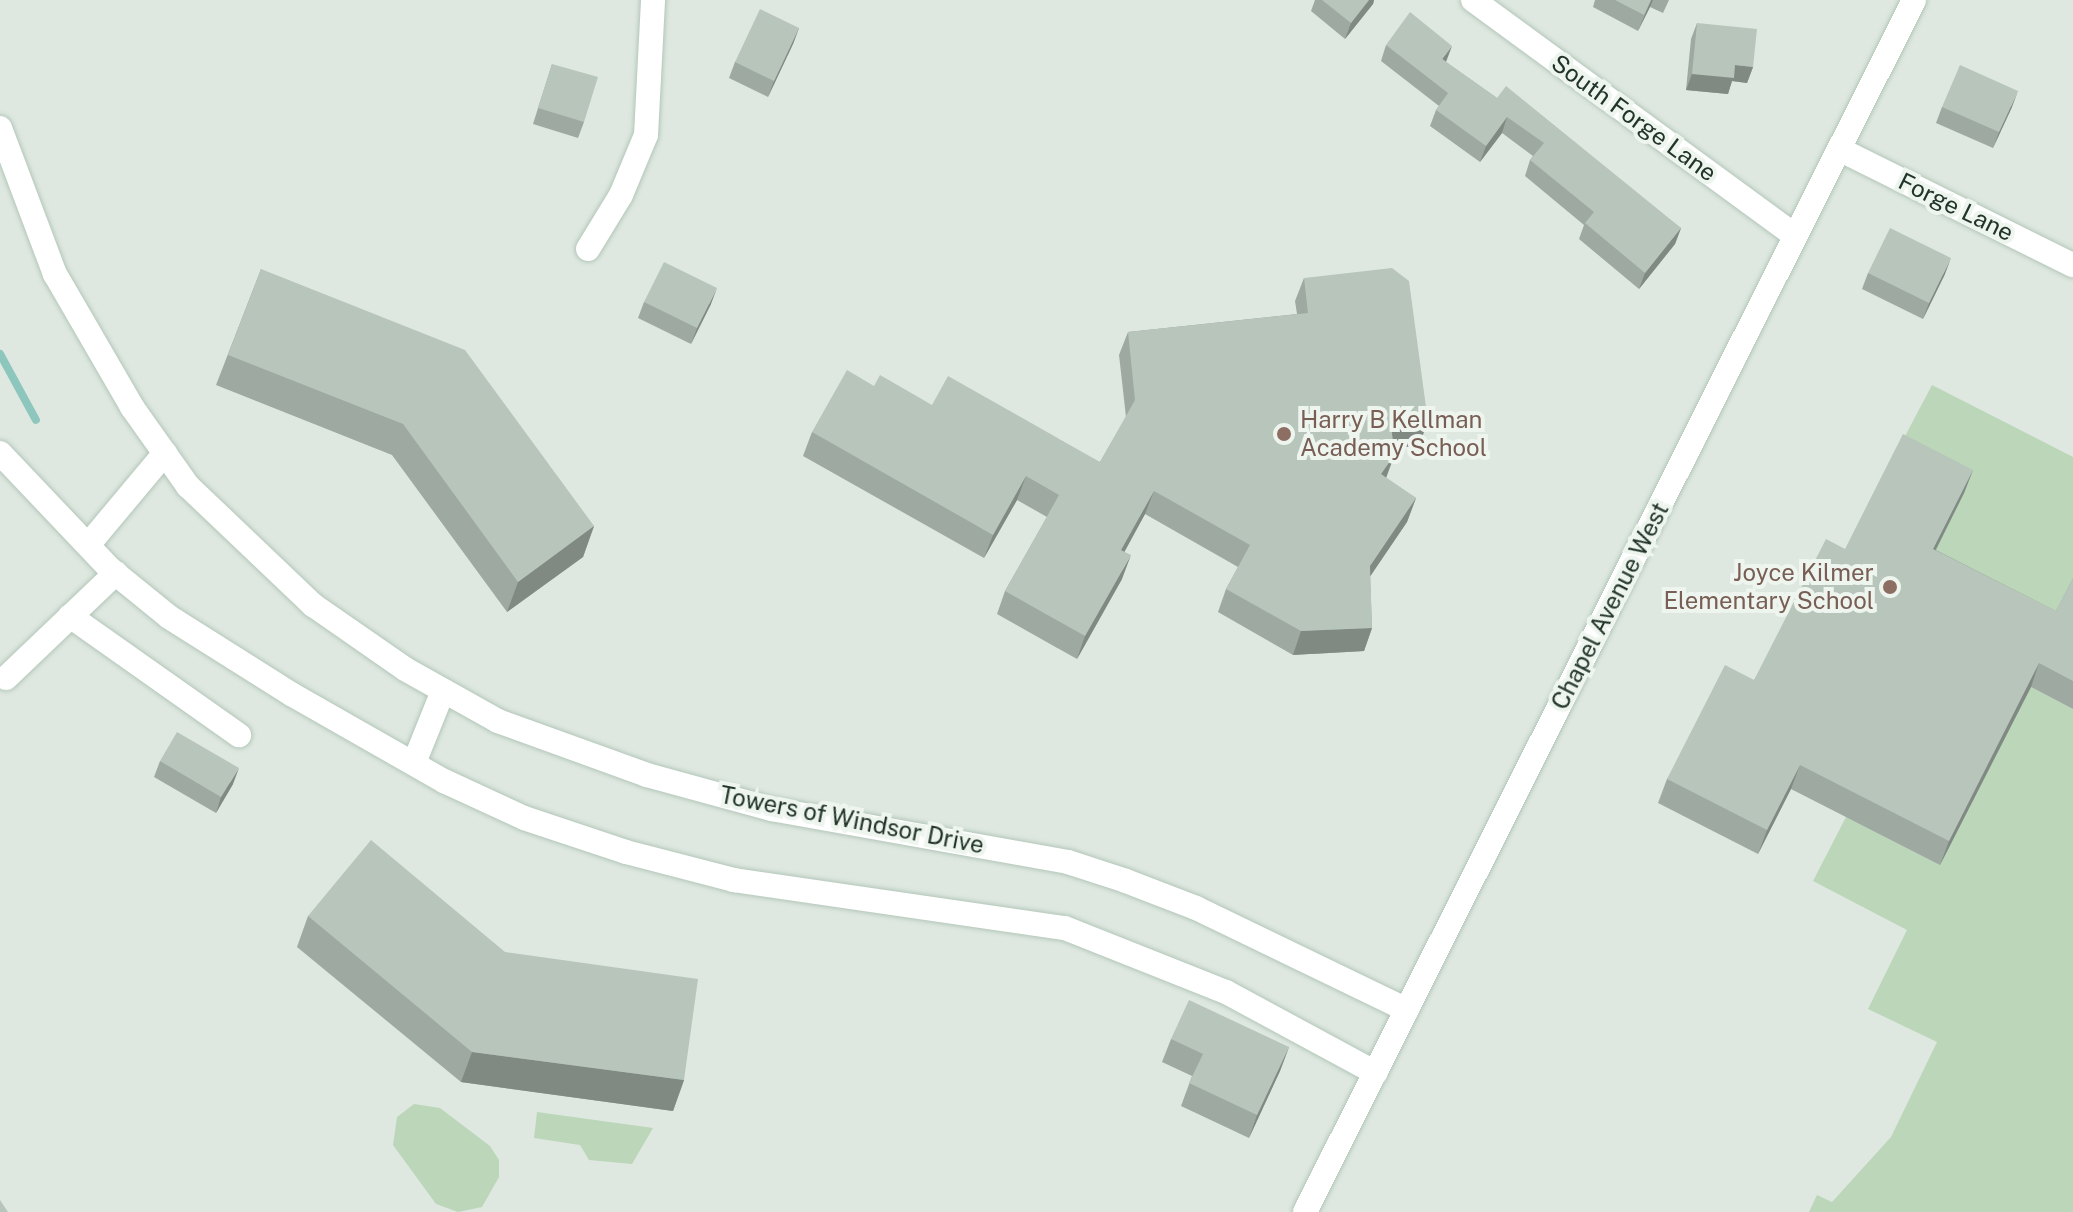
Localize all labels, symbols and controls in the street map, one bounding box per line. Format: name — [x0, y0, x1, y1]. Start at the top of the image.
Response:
street label: South Forge Lane — [1546, 48, 1722, 188]
street label: Forge Lane — [1894, 167, 2018, 247]
place label: Harry B Kellman Academy School — [1300, 406, 1487, 462]
marker: Harry B Kellman Academy School — [1275, 425, 1293, 443]
street label: Chapel Avenue West — [1545, 497, 1675, 715]
place label: Joyce Kilmer Elementary School — [1663, 559, 1874, 615]
marker: Joyce Kilmer Elementary School — [1881, 578, 1899, 596]
street label: Towers of Windsor Drive — [717, 780, 987, 860]

